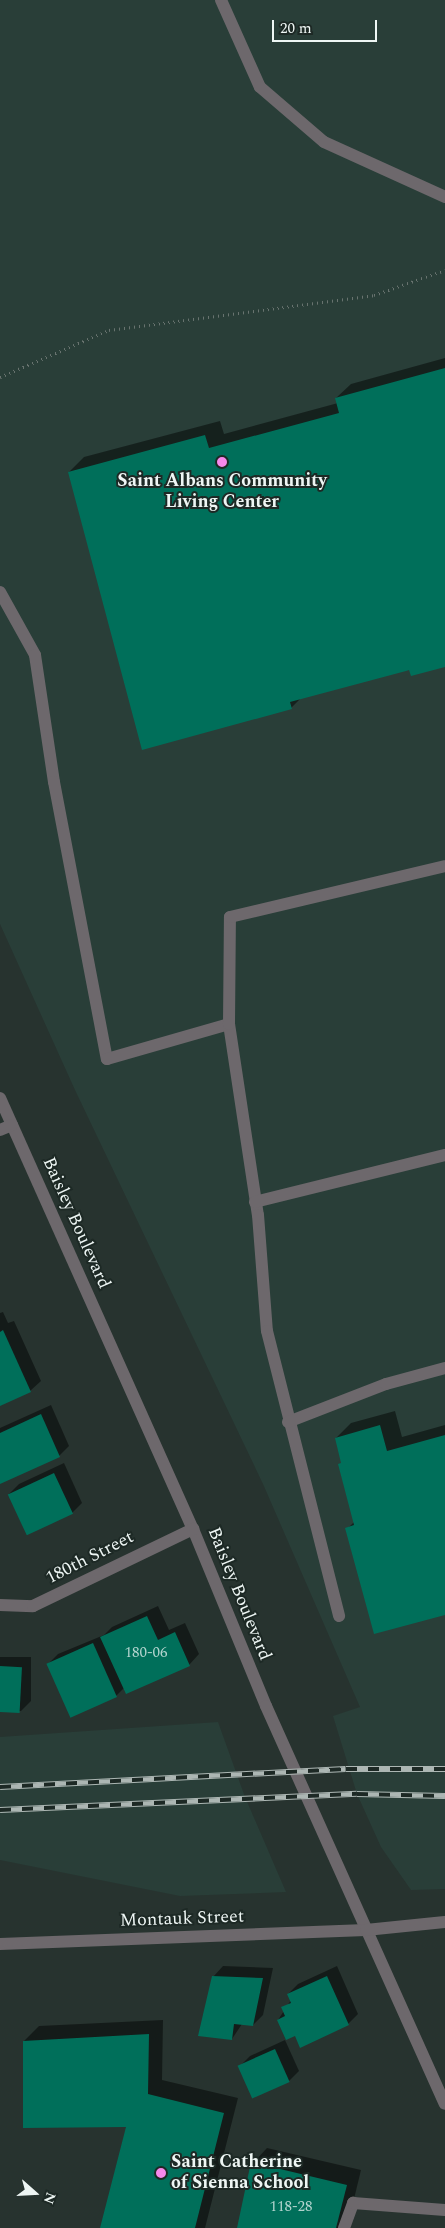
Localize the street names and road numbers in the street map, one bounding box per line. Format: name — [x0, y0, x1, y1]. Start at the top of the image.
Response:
street label: Baisley Boulevard — [37, 1154, 115, 1292]
street label: Baisley Boulevard — [202, 1524, 276, 1664]
street label: 180th Street — [43, 1527, 137, 1589]
street label: Montauk Street — [119, 1906, 245, 1932]

